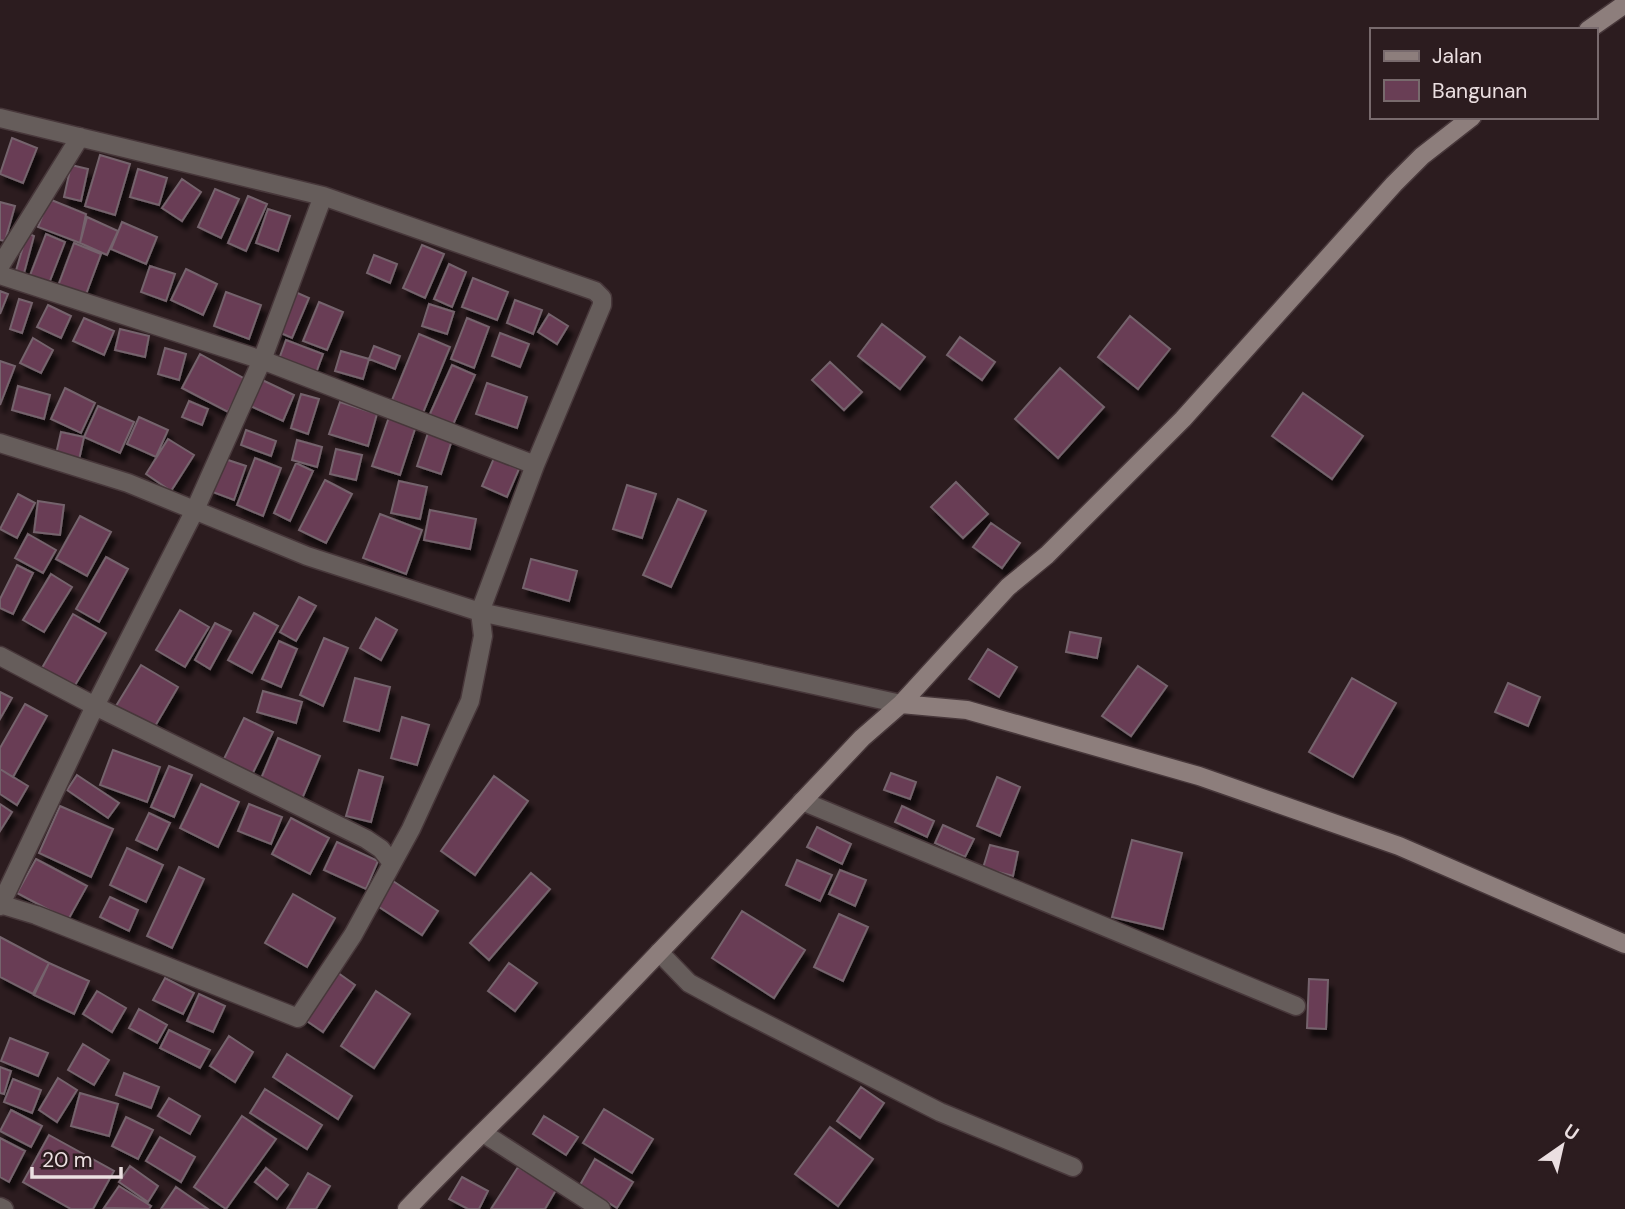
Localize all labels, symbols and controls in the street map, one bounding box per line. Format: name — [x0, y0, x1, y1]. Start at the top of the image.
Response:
legend — [1370, 28, 1597, 119]
text: Jalan — [1432, 42, 1482, 70]
text: Bangunan — [1432, 77, 1527, 105]
north arrow — [1527, 1111, 1597, 1181]
text: U — [1559, 1118, 1584, 1146]
scale bar — [32, 1136, 121, 1180]
text: 20 m — [42, 1146, 93, 1174]

